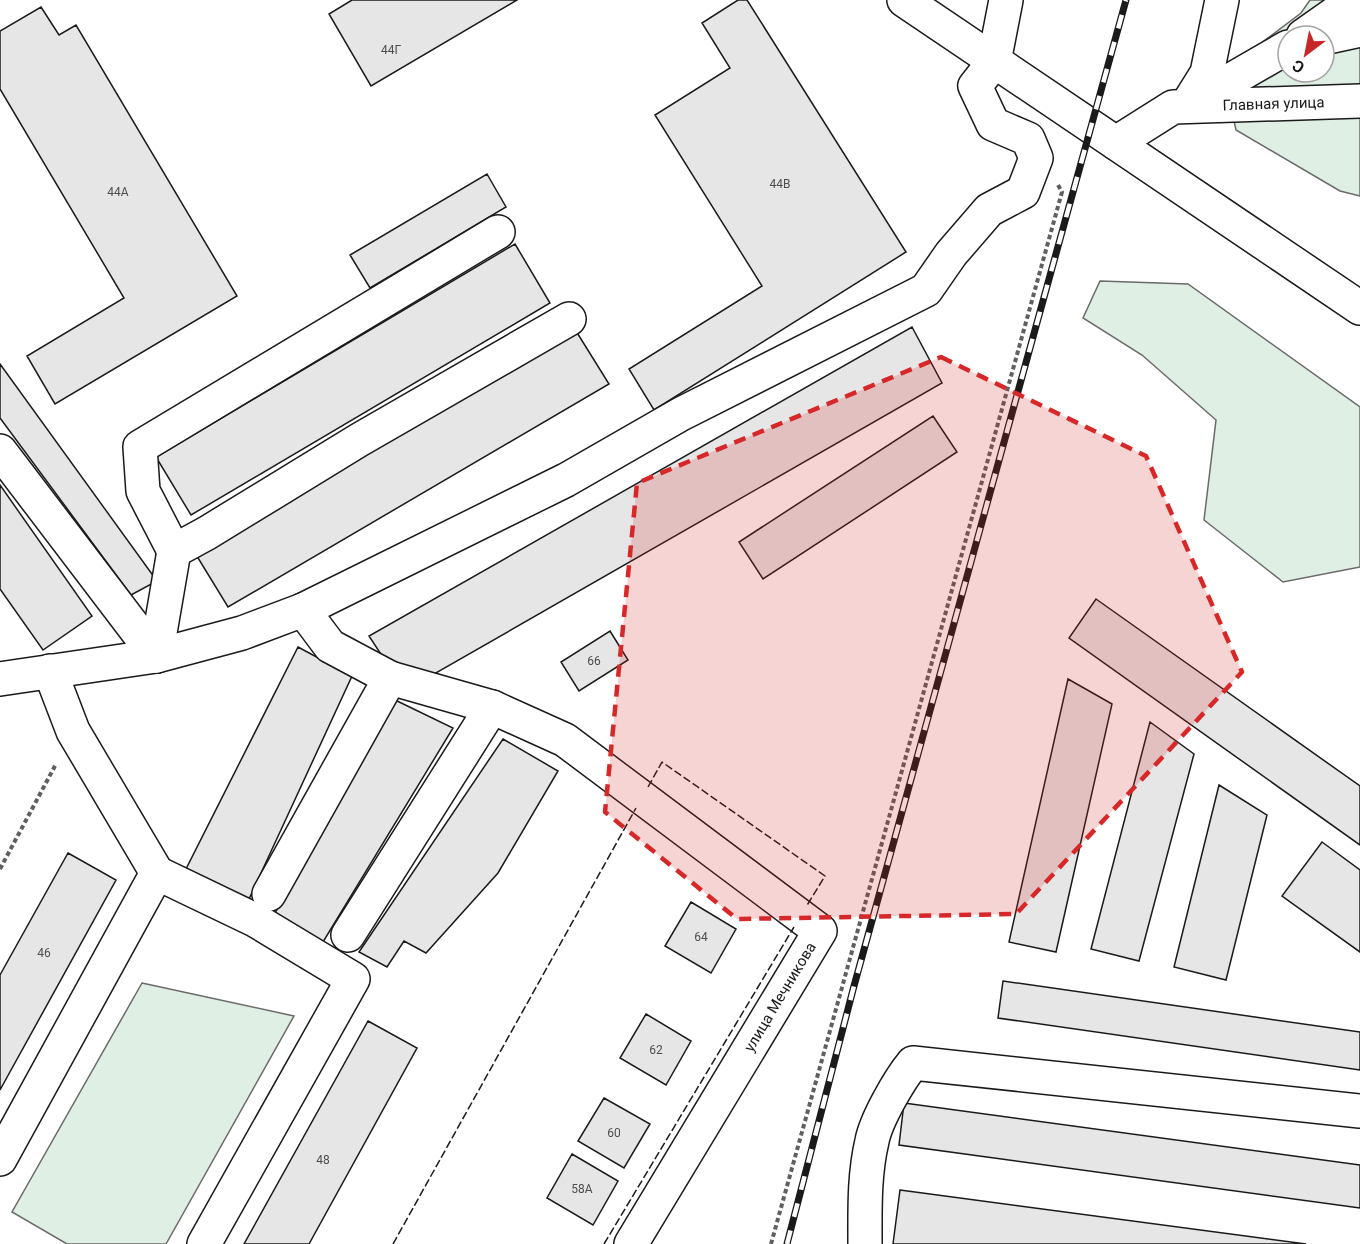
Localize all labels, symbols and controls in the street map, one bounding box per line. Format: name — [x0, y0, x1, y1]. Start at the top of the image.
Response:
north arrow — [1276, 24, 1336, 84]
house number: 44Г — [381, 43, 401, 57]
text: С — [1289, 55, 1308, 77]
street label: Главная улица — [1222, 93, 1325, 114]
house number: 44В — [770, 177, 790, 191]
house number: 44А — [107, 185, 129, 199]
house number: 66 — [587, 654, 601, 668]
house number: 64 — [694, 930, 708, 944]
street label: улица Мечникова — [740, 939, 820, 1055]
house number: 46 — [37, 946, 51, 960]
house number: 62 — [649, 1043, 663, 1057]
house number: 60 — [607, 1126, 621, 1140]
house number: 48 — [316, 1153, 330, 1167]
house number: 58А — [571, 1182, 593, 1196]

